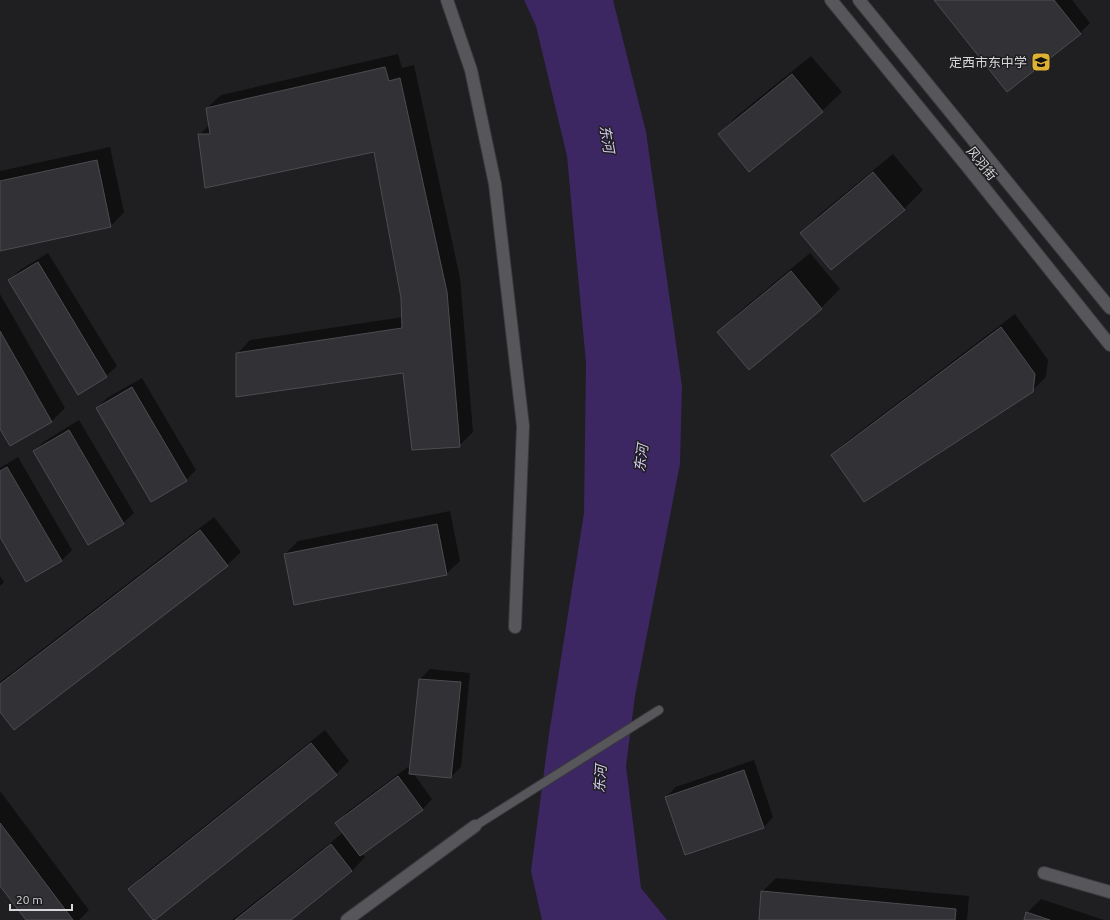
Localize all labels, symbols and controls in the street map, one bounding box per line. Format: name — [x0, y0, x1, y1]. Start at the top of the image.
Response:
school or university icon: 定西市东中学 — [1030, 51, 1052, 73]
place label: 定西市东中学 — [949, 55, 1027, 69]
water label: 东河 — [597, 124, 618, 157]
street label: 风羽街 — [964, 143, 1000, 183]
water label: 东河 — [631, 440, 651, 473]
water label: 东河 — [591, 761, 609, 794]
scale bar — [10, 886, 72, 912]
text: 20 m — [16, 893, 43, 906]

